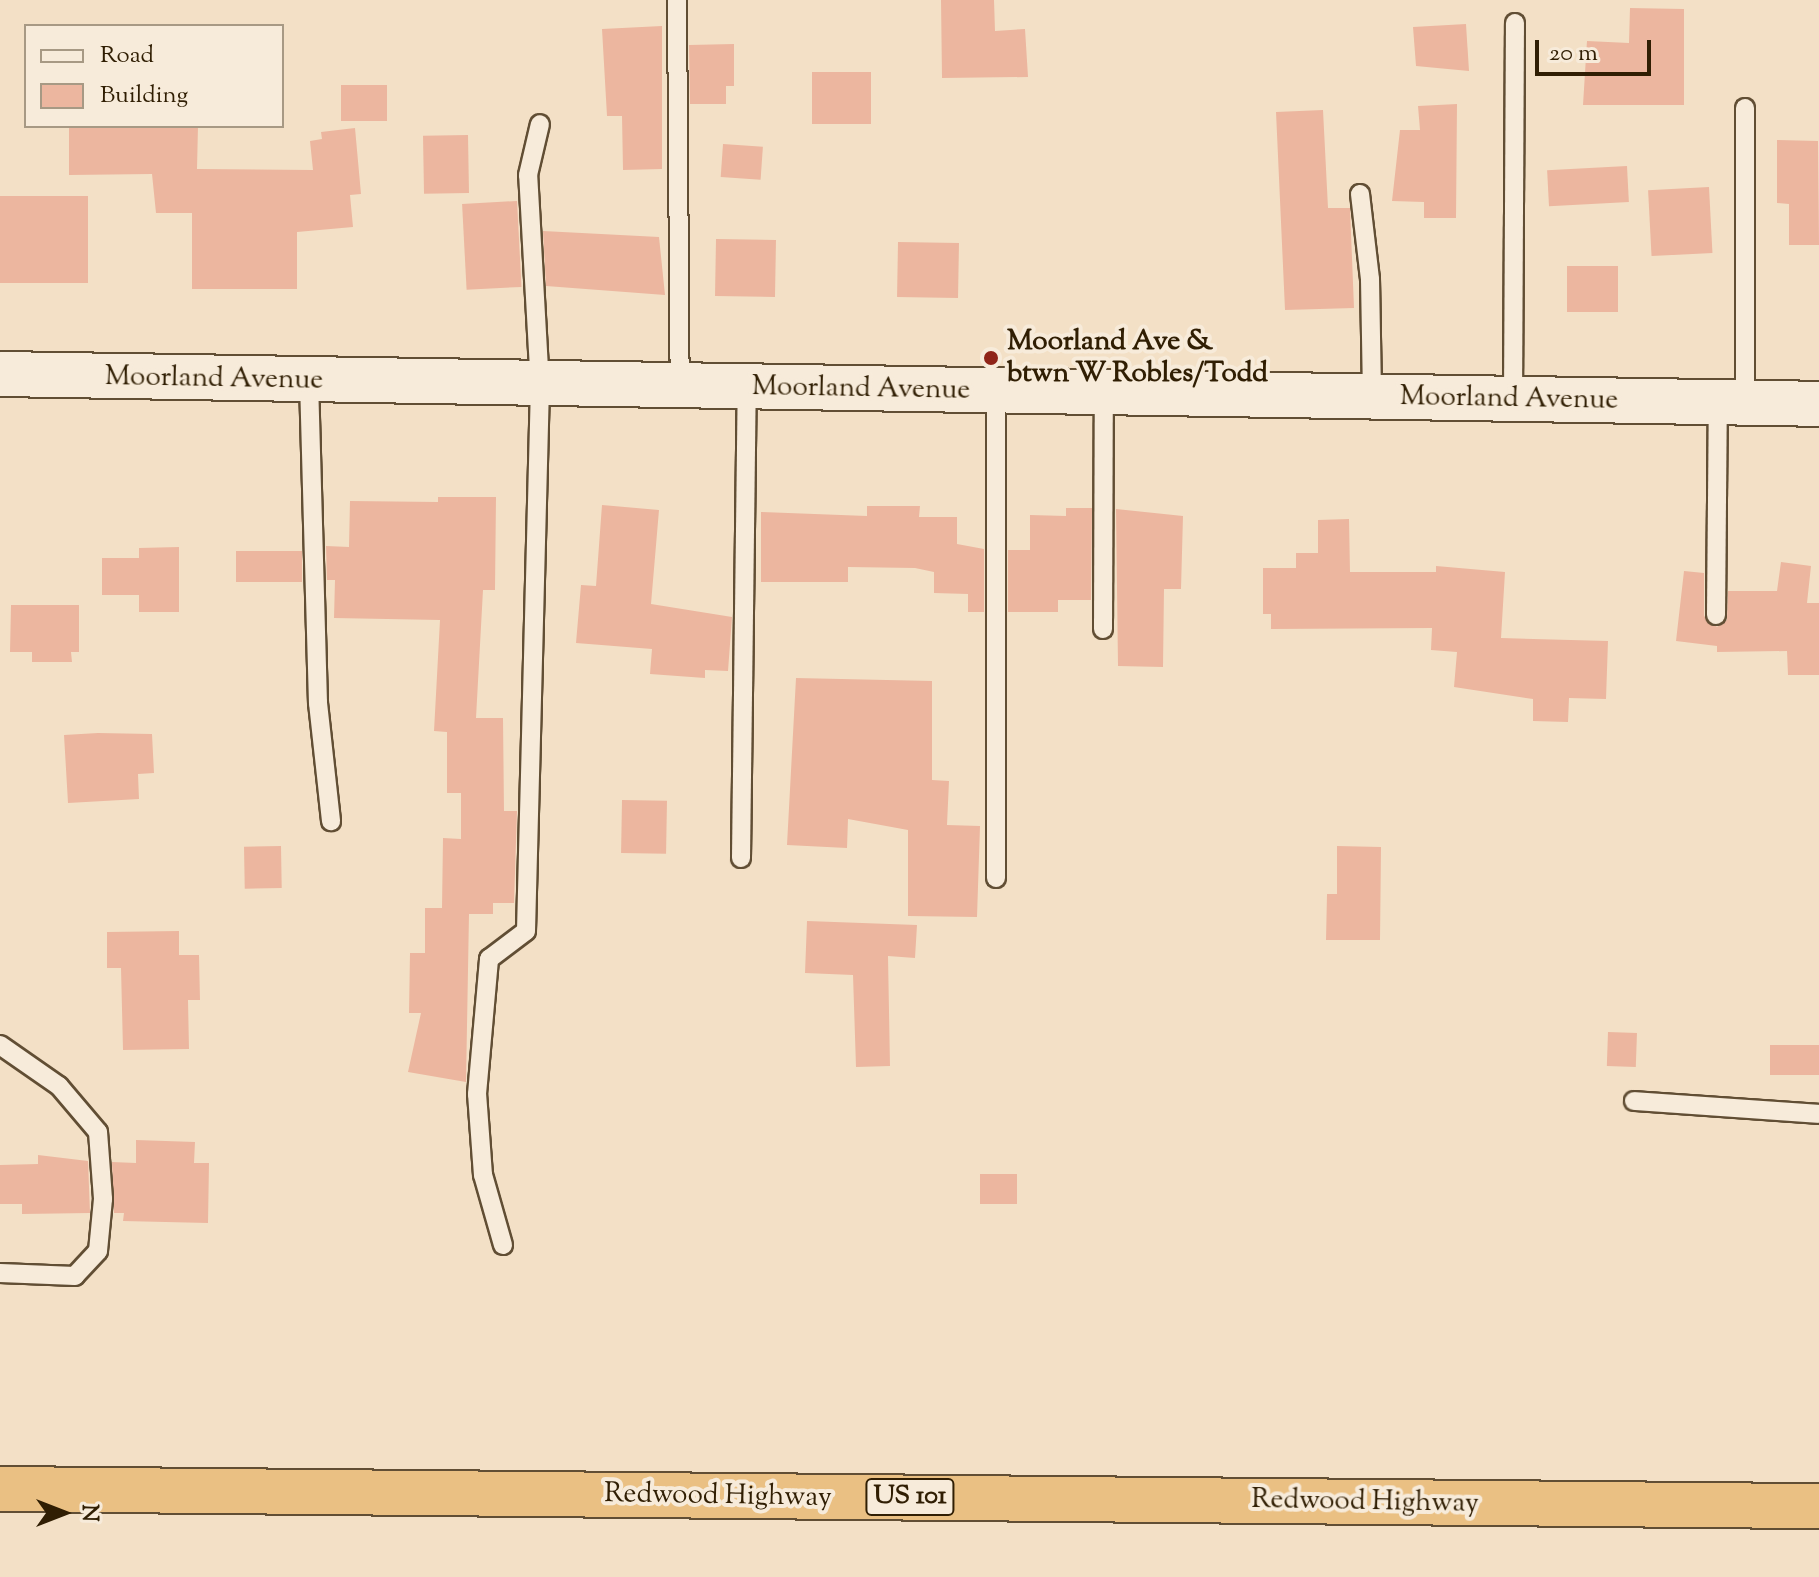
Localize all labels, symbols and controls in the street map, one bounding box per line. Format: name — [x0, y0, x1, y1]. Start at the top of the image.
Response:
legend — [24, 24, 284, 128]
scale bar — [1539, 24, 1655, 74]
text: 20 m — [1549, 37, 1598, 71]
text: Road — [100, 39, 154, 73]
text: Building — [100, 79, 188, 113]
place label: Moorland Ave & btwn W Robles/Todd — [1007, 325, 1268, 391]
marker: Moorland Ave & btwn W Robles/Todd — [982, 349, 1000, 367]
street label: Moorland Avenue — [104, 360, 324, 398]
street label: Moorland Avenue — [751, 370, 971, 408]
street label: Moorland Avenue — [1399, 380, 1619, 418]
north arrow — [24, 1473, 104, 1553]
road number: US 101 — [864, 1475, 956, 1519]
street label: Redwood Highway — [604, 1477, 832, 1515]
street label: Redwood Highway — [1251, 1483, 1479, 1521]
text: N — [72, 1504, 104, 1522]

